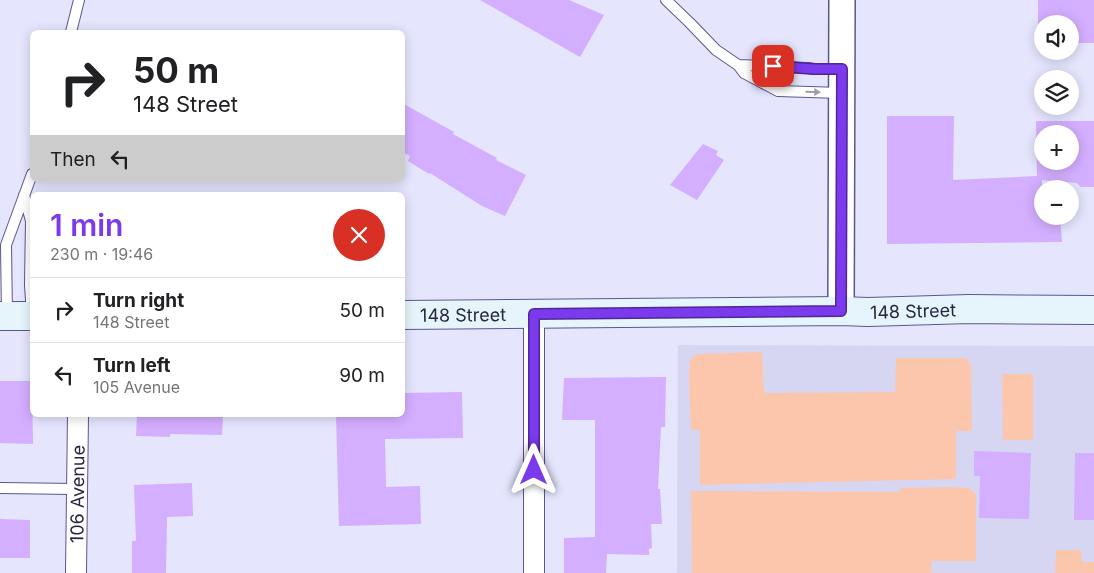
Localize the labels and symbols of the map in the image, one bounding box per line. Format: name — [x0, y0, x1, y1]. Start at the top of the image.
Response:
pin — [752, 45, 794, 87]
one-way arrow — [805, 89, 821, 97]
street label: 148 Street — [870, 299, 956, 322]
street label: 148 Street — [420, 304, 506, 325]
position arrow — [507, 443, 559, 495]
street label: 106 Avenue — [66, 445, 88, 543]

